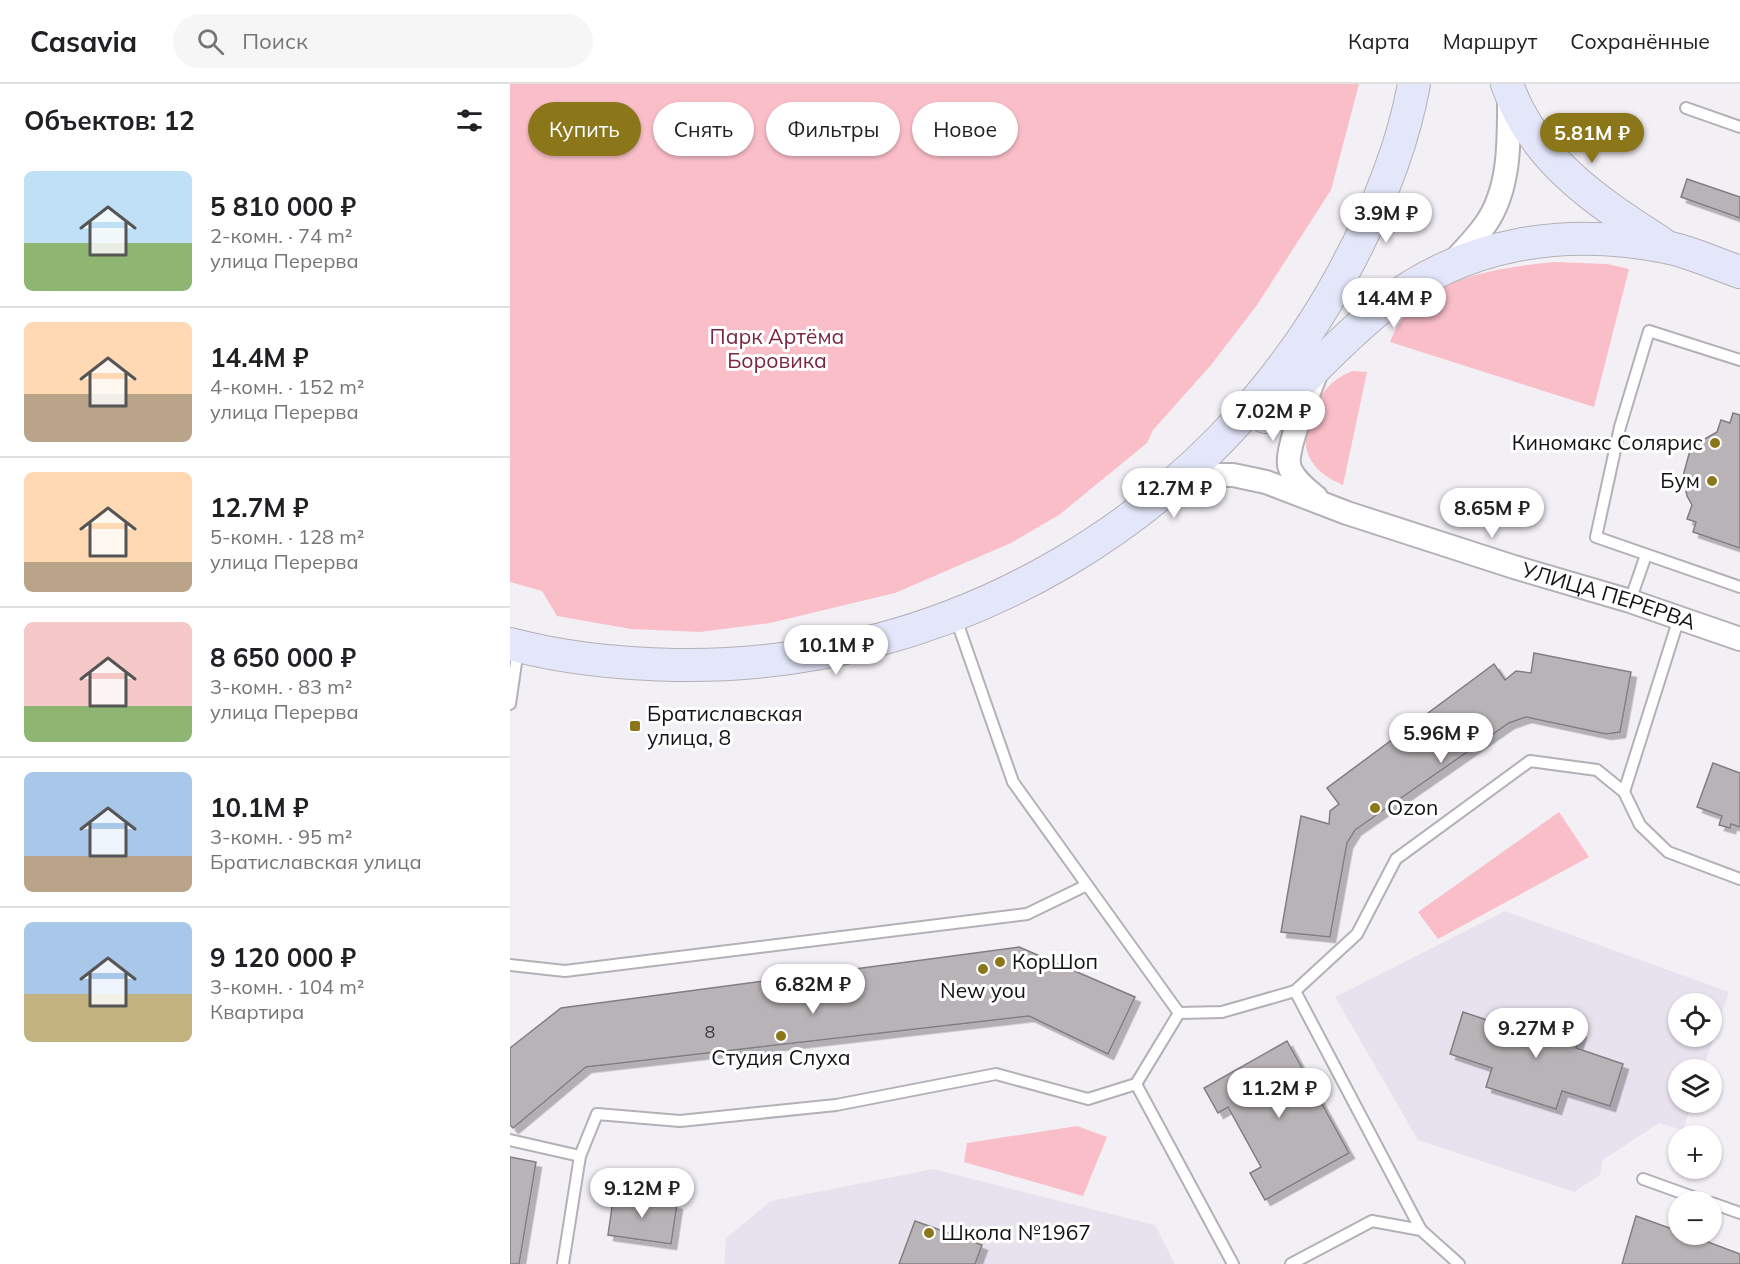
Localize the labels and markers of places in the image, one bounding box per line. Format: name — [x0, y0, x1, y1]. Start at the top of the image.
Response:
pin: 5.81M ₽ — [1537, 113, 1647, 164]
pin: 3.9M ₽ — [1337, 193, 1435, 244]
pin: 14.4M ₽ — [1339, 278, 1449, 329]
pin: 7.02M ₽ — [1218, 391, 1328, 442]
place label: Киномакс Солярис — [1512, 429, 1703, 455]
marker: Киномакс Солярис — [1708, 436, 1722, 450]
place label: Бум — [1660, 467, 1700, 493]
pin: 12.7M ₽ — [1119, 468, 1229, 519]
marker: Бум — [1705, 474, 1719, 488]
pin: 8.65M ₽ — [1437, 488, 1547, 539]
pin: 10.1M ₽ — [781, 625, 891, 676]
place label: Братиславская улица, 8 — [647, 700, 803, 750]
pin: 5.96M ₽ — [1386, 713, 1496, 764]
marker: Братиславская улица, 8 — [628, 719, 642, 733]
place label: Ozon — [1387, 794, 1438, 820]
marker: Ozon — [1368, 801, 1382, 815]
place label: КорШоп — [1012, 948, 1098, 974]
marker: КорШоп — [993, 955, 1007, 969]
marker: New you — [976, 962, 990, 976]
pin: 6.82M ₽ — [758, 964, 868, 1015]
place label: New you — [940, 977, 1026, 1003]
pin: 9.27M ₽ — [1481, 1008, 1591, 1059]
marker: Студия Слуха — [774, 1029, 788, 1043]
place label: Студия Слуха — [711, 1044, 851, 1070]
pin: 11.2M ₽ — [1224, 1068, 1334, 1119]
pin: 9.12M ₽ — [587, 1168, 697, 1219]
place label: Школа №1967 — [941, 1219, 1091, 1245]
marker: Школа №1967 — [922, 1226, 936, 1240]

